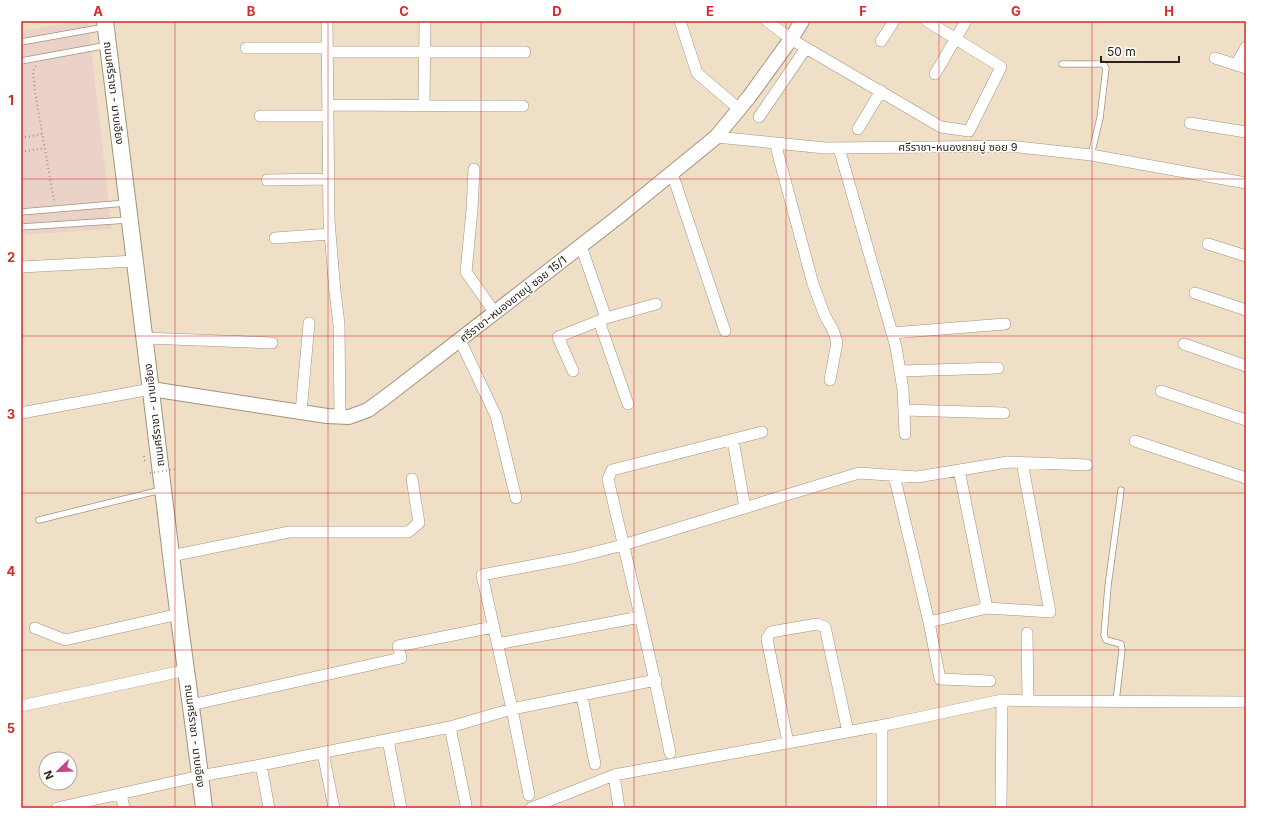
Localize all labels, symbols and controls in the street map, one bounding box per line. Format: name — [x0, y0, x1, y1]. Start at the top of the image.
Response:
text: A — [93, 3, 103, 19]
text: B — [247, 3, 256, 19]
text: C — [399, 3, 409, 19]
text: D — [552, 3, 562, 19]
text: E — [706, 3, 714, 19]
text: F — [859, 3, 867, 19]
text: G — [1011, 3, 1021, 19]
text: H — [1164, 3, 1174, 19]
scale bar — [1101, 38, 1179, 64]
street label: ถนนศรีราชา - มาบเอียง — [101, 41, 127, 145]
text: 50 m — [1107, 44, 1136, 59]
text: 1 — [8, 92, 14, 108]
street label: ศรีราชา-หนองยายบู่ ซอย 9 — [898, 140, 1018, 154]
text: 2 — [7, 249, 15, 265]
street label: ศรีราชา-หนองยายบู่ ซอย 15/1 — [457, 253, 569, 345]
street label: ถนนศรีราชา - มาบเอียง — [141, 363, 167, 467]
text: 3 — [7, 406, 15, 422]
text: 4 — [7, 563, 16, 579]
street label: ถนนศรีราชา - มาบเอียง — [182, 684, 208, 788]
text: 5 — [7, 720, 15, 736]
north arrow — [38, 751, 78, 791]
text: N — [41, 768, 57, 782]

